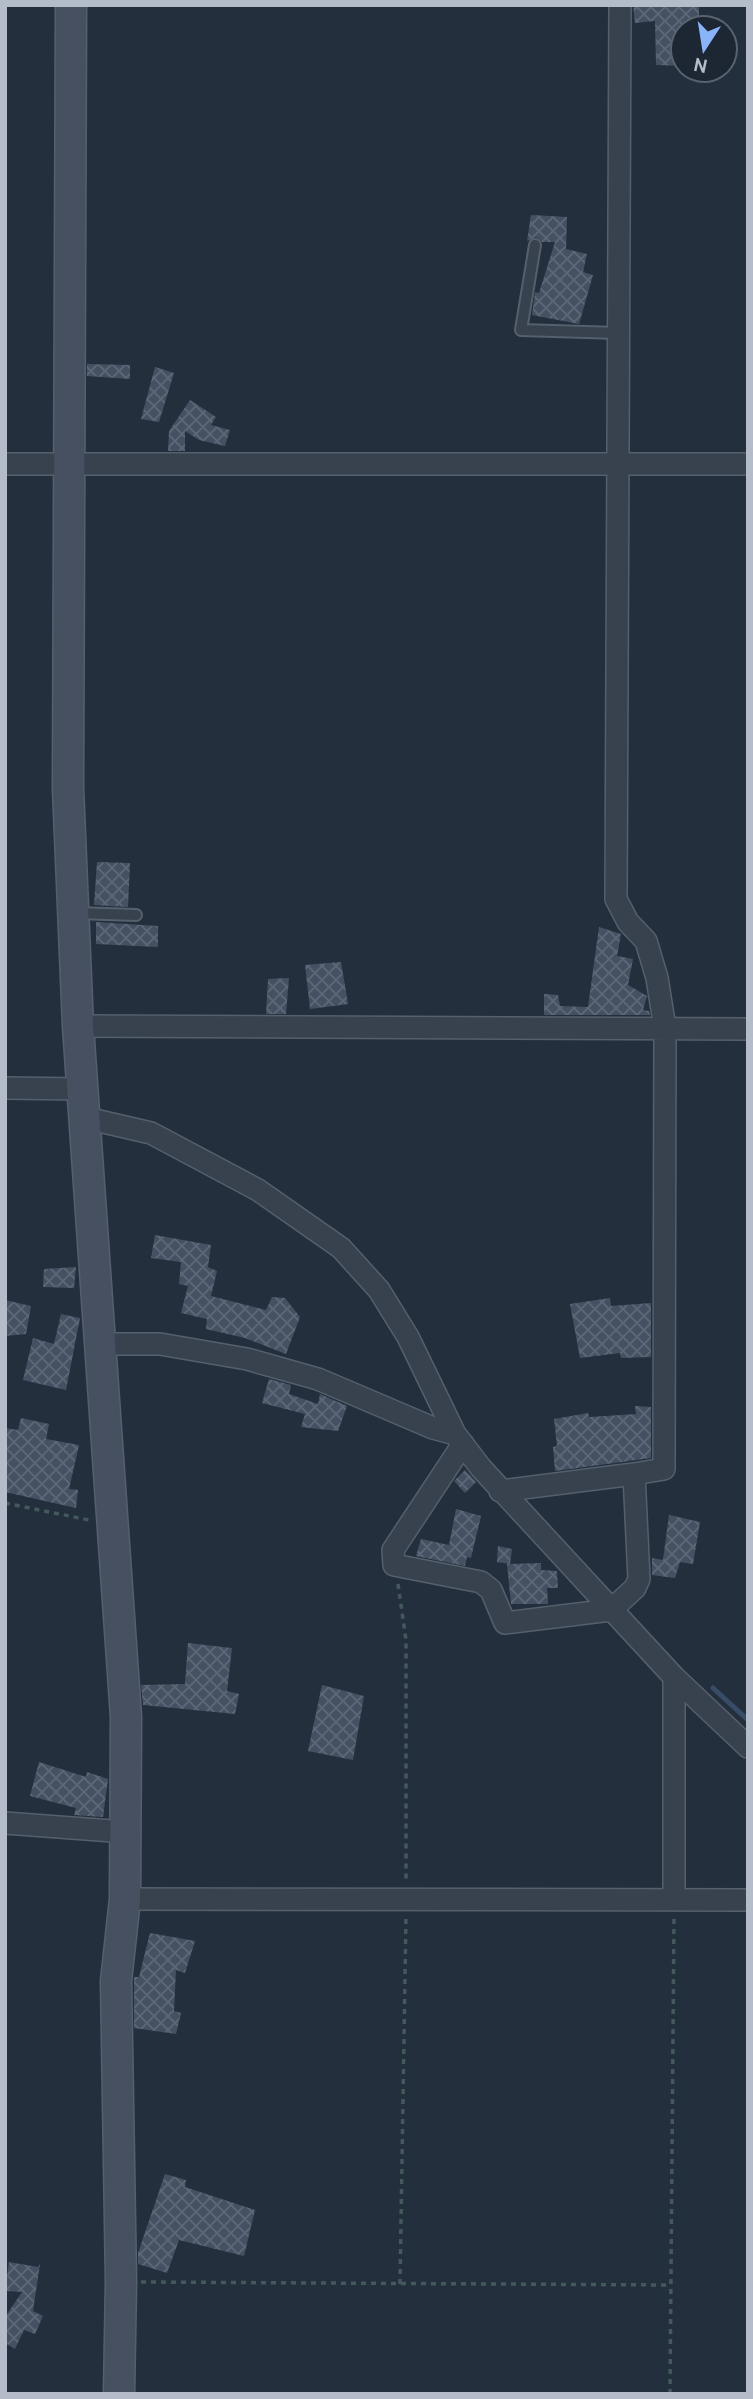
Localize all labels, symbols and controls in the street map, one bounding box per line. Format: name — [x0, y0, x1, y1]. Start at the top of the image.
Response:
north arrow — [669, 14, 739, 84]
text: N — [692, 52, 710, 78]

